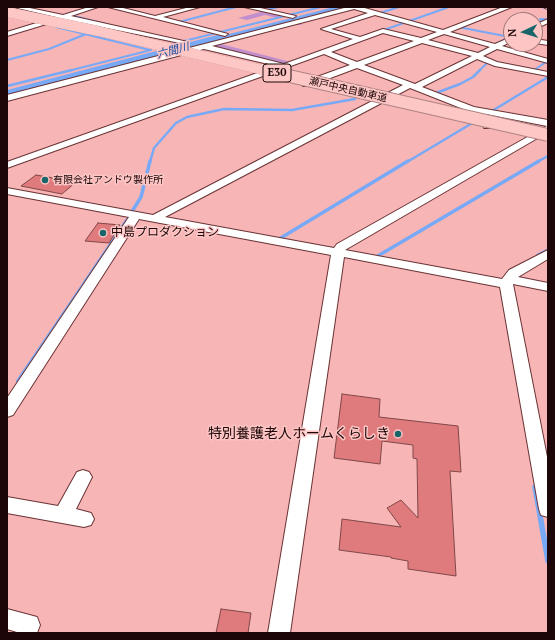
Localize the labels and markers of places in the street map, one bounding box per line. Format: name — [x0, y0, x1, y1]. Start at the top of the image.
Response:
place label: 有限会社アンドウ製作所 — [53, 174, 163, 186]
marker: 有限会社アンドウ製作所 — [40, 175, 50, 185]
place label: 中島プロダクション — [111, 226, 219, 240]
marker: 中島プロダクション — [98, 228, 108, 238]
place label: 特別養護老人ホームくらしき — [208, 426, 390, 442]
marker: 特別養護老人ホームくらしき — [393, 429, 403, 439]

